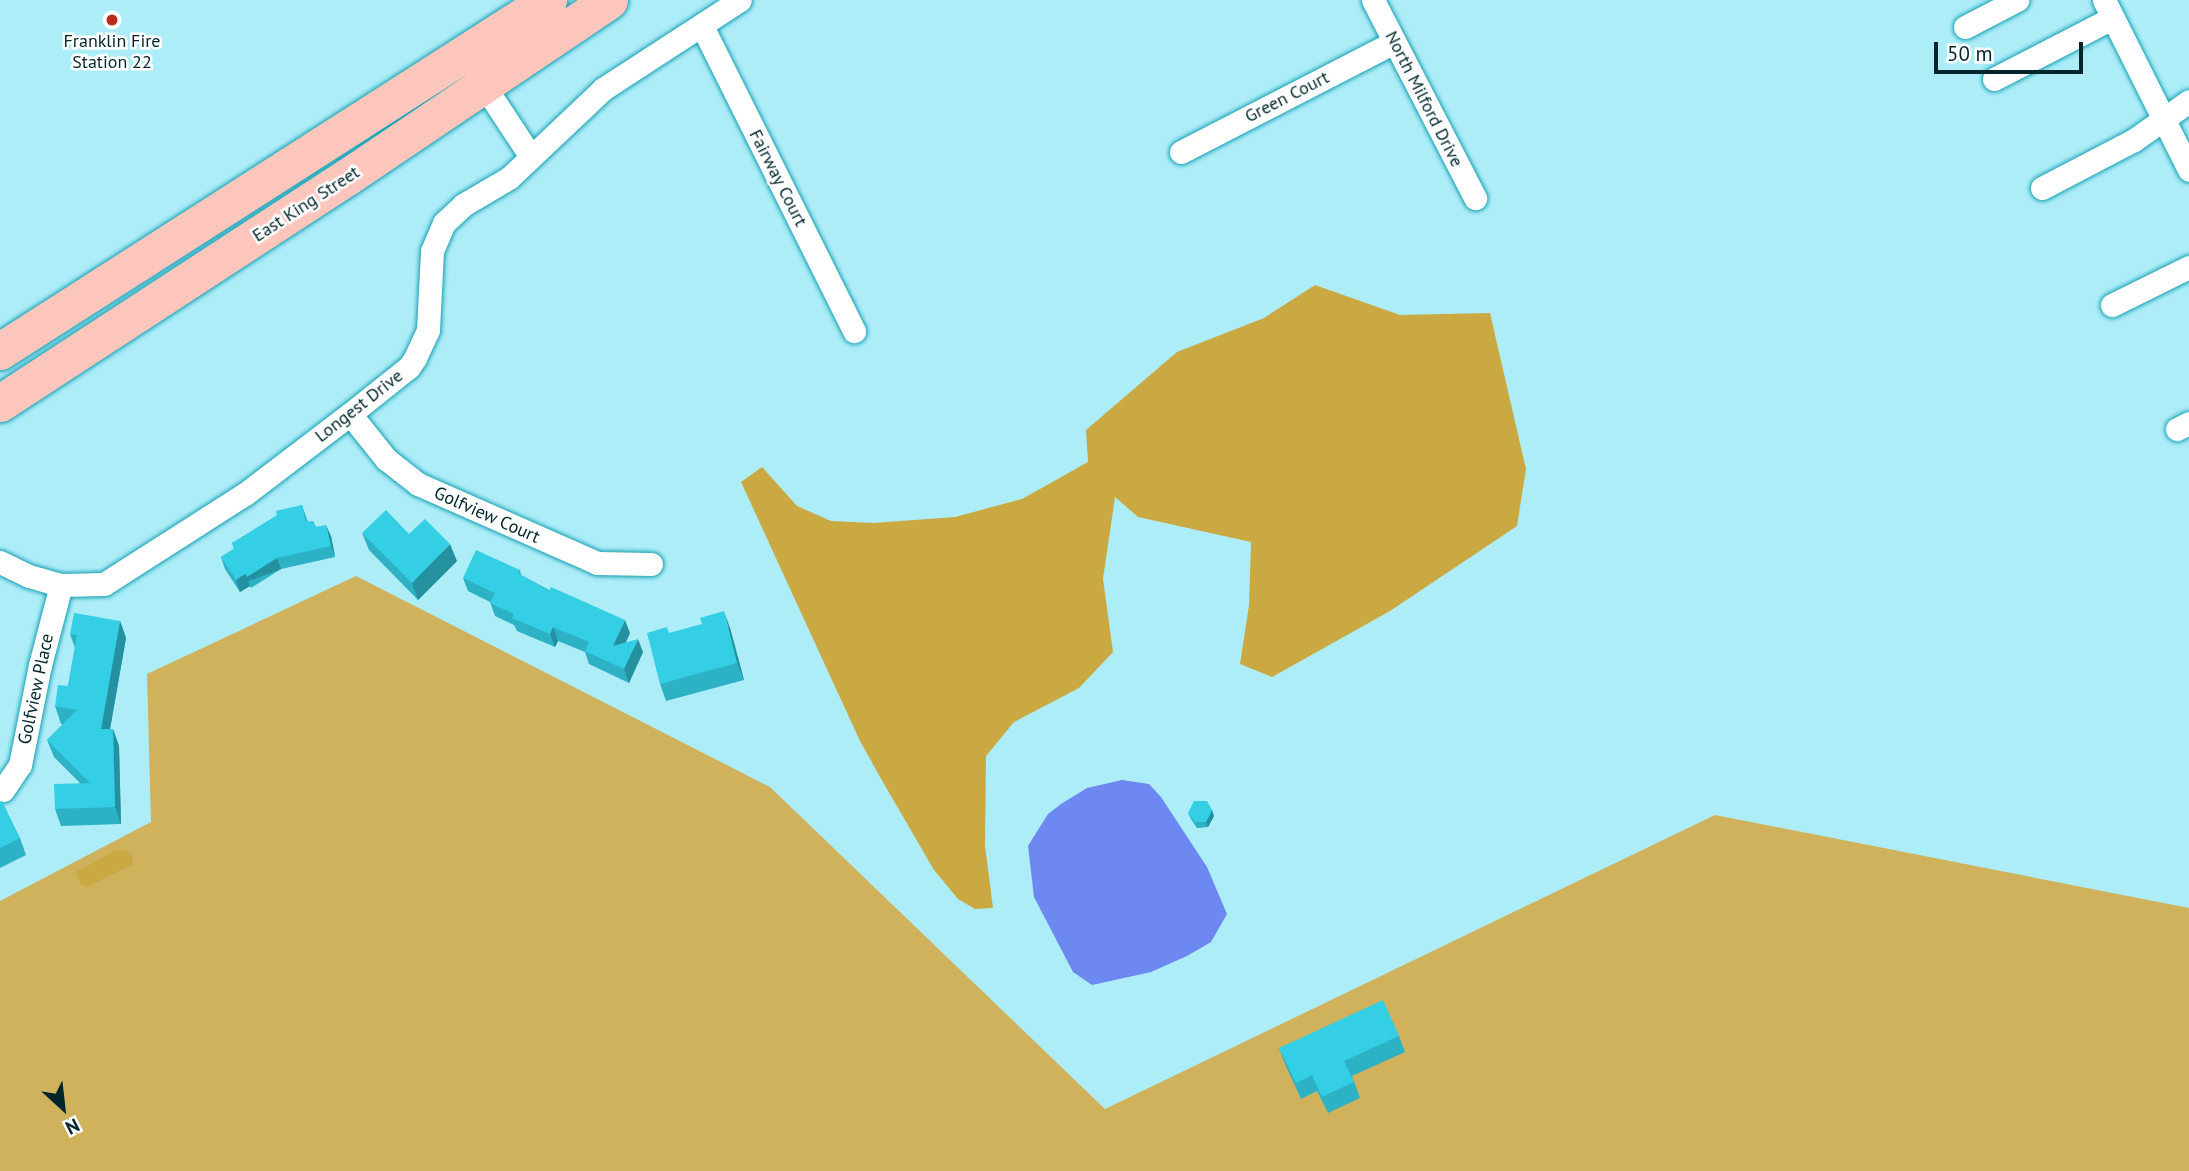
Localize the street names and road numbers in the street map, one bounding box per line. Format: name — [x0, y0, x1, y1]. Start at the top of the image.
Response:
street label: North Milford Drive — [1380, 27, 1468, 171]
street label: Green Court — [1241, 67, 1333, 127]
street label: Fairway Court — [744, 126, 812, 230]
street label: East King Street — [248, 161, 364, 247]
street label: Longest Drive — [311, 365, 407, 447]
street label: Golfview Court — [431, 482, 543, 548]
street label: Golfview Place — [14, 631, 58, 747]

